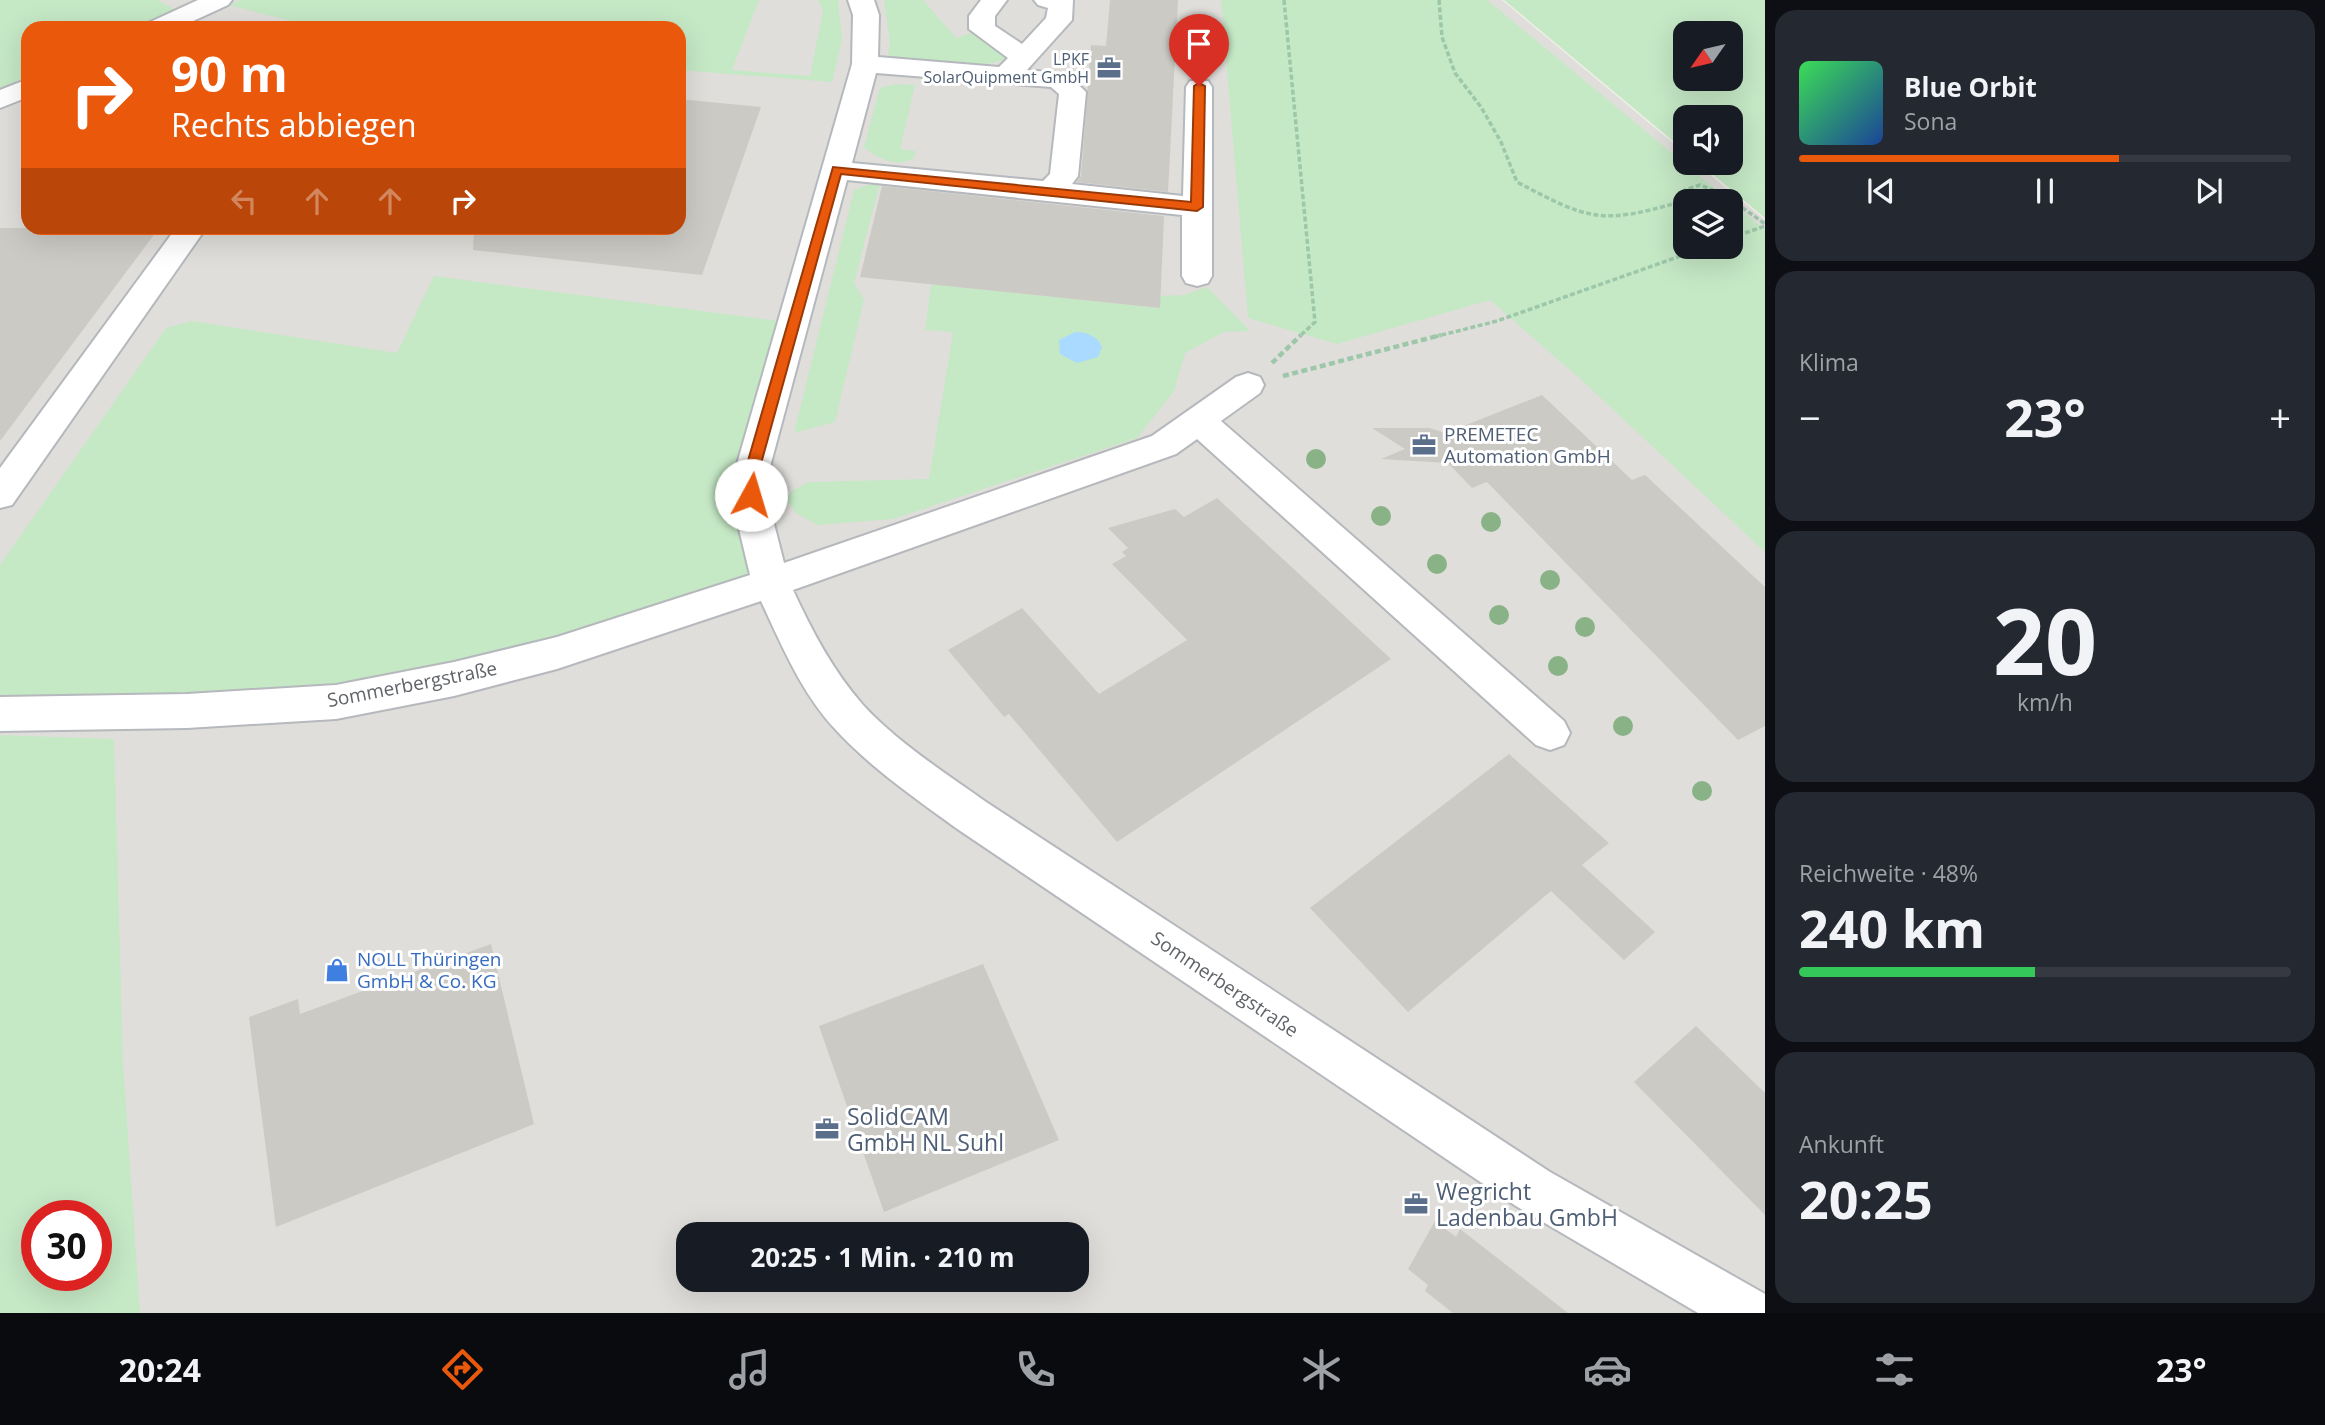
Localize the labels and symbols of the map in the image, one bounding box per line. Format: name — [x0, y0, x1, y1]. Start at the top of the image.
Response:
pin — [1169, 14, 1229, 86]
north arrow — [1673, 21, 1743, 91]
place label: LPKF SolarQuipment GmbH — [924, 48, 1089, 88]
office icon: LPKF SolarQuipment GmbH — [1095, 54, 1123, 82]
place label: PREMETEC Automation GmbH — [1444, 421, 1611, 469]
office icon: PREMETEC Automation GmbH — [1410, 431, 1438, 459]
position arrow — [714, 458, 788, 532]
street label: Sommerbergstraße — [325, 655, 499, 713]
street label: Sommerbergstraße — [1146, 925, 1304, 1043]
place label: NOLL Thüringen GmbH & Co. KG — [357, 946, 501, 994]
shop icon: NOLL Thüringen GmbH & Co. KG — [323, 956, 351, 984]
place label: SolidCAM GmbH NL Suhl — [847, 1100, 1004, 1158]
office icon: SolidCAM GmbH NL Suhl — [813, 1115, 841, 1143]
place label: Wegricht Ladenbau GmbH — [1436, 1175, 1618, 1233]
office icon: Wegricht Ladenbau GmbH — [1402, 1190, 1430, 1218]
speed limit sign: 30 — [21, 1200, 112, 1291]

